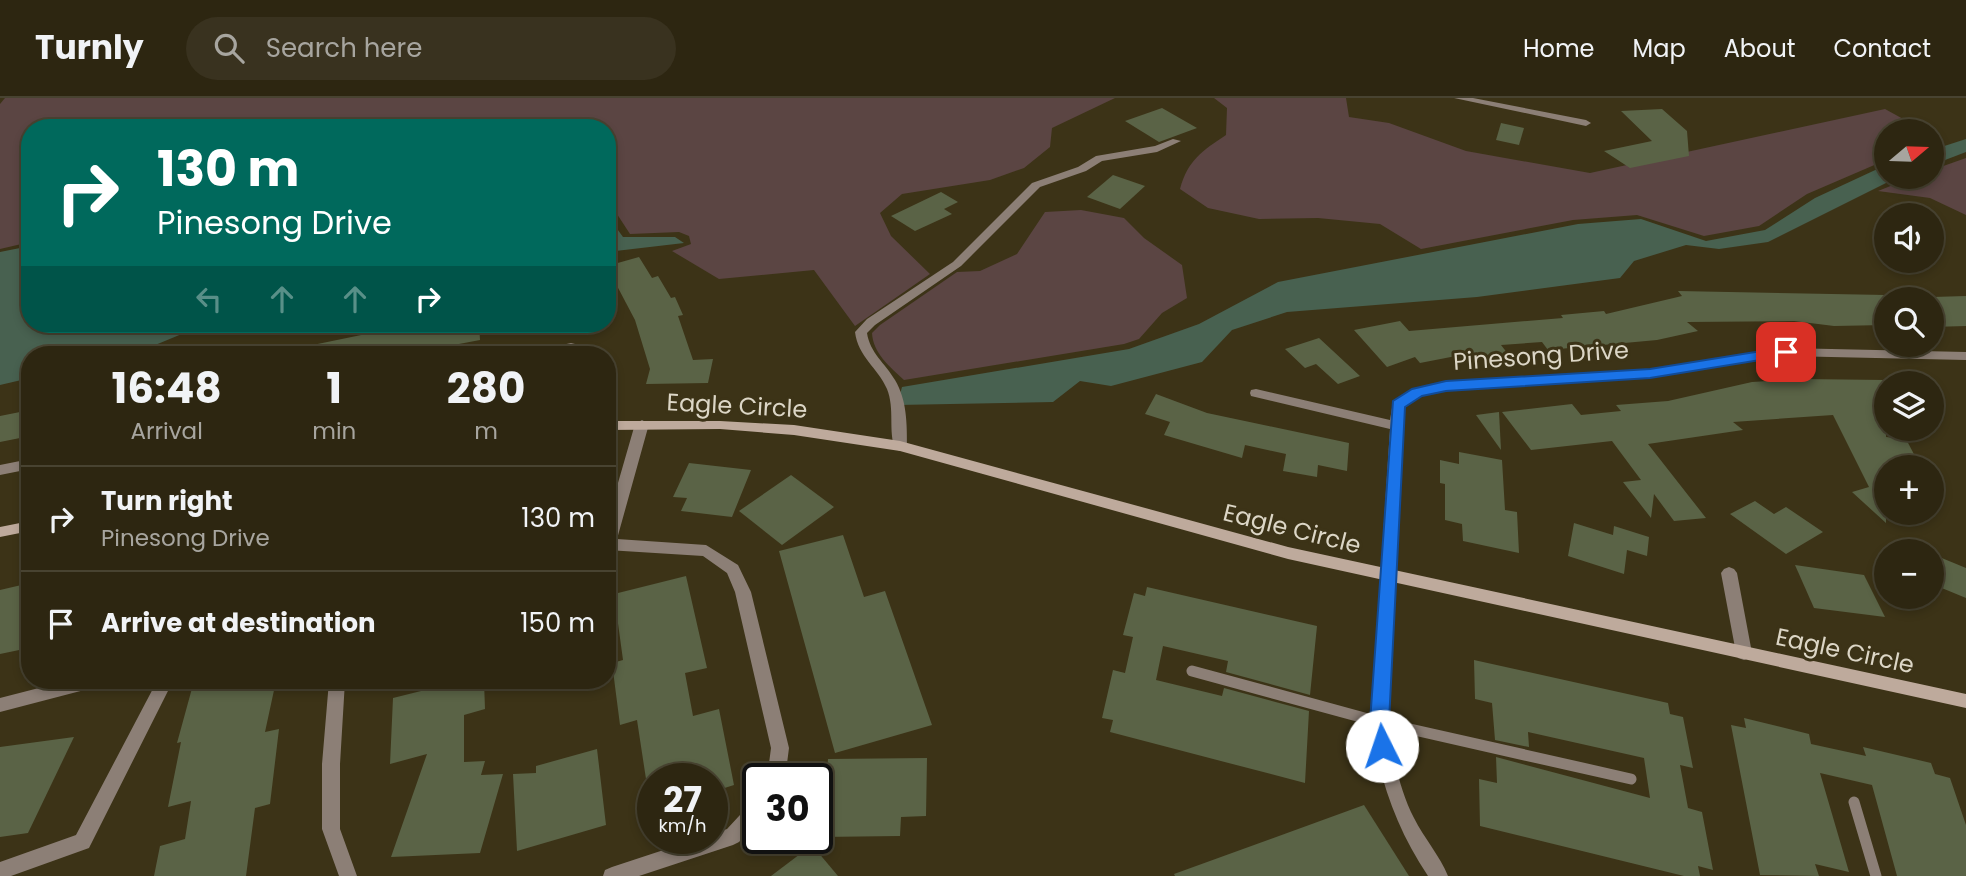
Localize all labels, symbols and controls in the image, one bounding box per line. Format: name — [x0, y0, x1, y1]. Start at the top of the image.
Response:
search box — [186, 17, 676, 80]
text: Turnly — [35, 24, 144, 71]
icon: search — [210, 29, 248, 67]
text: Search here — [266, 30, 422, 66]
text: Home — [1523, 32, 1595, 65]
text: Map — [1633, 32, 1686, 65]
text: About — [1724, 32, 1795, 65]
text: Contact — [1833, 32, 1931, 65]
north arrow — [1874, 119, 1944, 189]
map controls — [1874, 119, 1944, 609]
text: 130 m — [157, 135, 299, 203]
icon: right — [42, 147, 133, 238]
text: Pinesong Drive — [157, 200, 392, 245]
button: sound — [1874, 203, 1944, 273]
icon: left — [190, 280, 228, 318]
icon: ahead — [263, 280, 301, 318]
icon: ahead — [336, 280, 374, 318]
icon: right — [409, 280, 447, 318]
button: search — [1874, 287, 1944, 357]
pin — [1756, 322, 1816, 382]
street label: Pinesong Drive — [1452, 333, 1630, 378]
icon: arrive — [1767, 333, 1805, 371]
text: 16:48 — [112, 359, 222, 418]
text: 1 — [326, 359, 342, 418]
text: 280 — [447, 359, 525, 418]
button: layers — [1874, 371, 1944, 441]
street label: Eagle Circle — [666, 385, 808, 426]
text: Arrival — [130, 415, 203, 447]
text: min — [312, 415, 356, 447]
text: m — [474, 415, 498, 447]
button: + — [1874, 455, 1944, 525]
text: Turn right — [101, 483, 233, 519]
street label: Eagle Circle — [1220, 495, 1364, 562]
icon: right — [42, 500, 80, 538]
text: 130 m — [521, 500, 595, 536]
text: Pinesong Drive — [101, 522, 270, 554]
button: − — [1874, 539, 1944, 609]
icon: arrive — [42, 605, 80, 643]
text: Arrive at destination — [101, 605, 376, 641]
text: 150 m — [520, 605, 595, 641]
street label: Eagle Circle — [1773, 620, 1917, 681]
position arrow — [1345, 709, 1419, 783]
speed limit sign: 30 — [742, 763, 833, 854]
text: 27 — [663, 775, 702, 824]
text: km/h — [659, 813, 706, 838]

